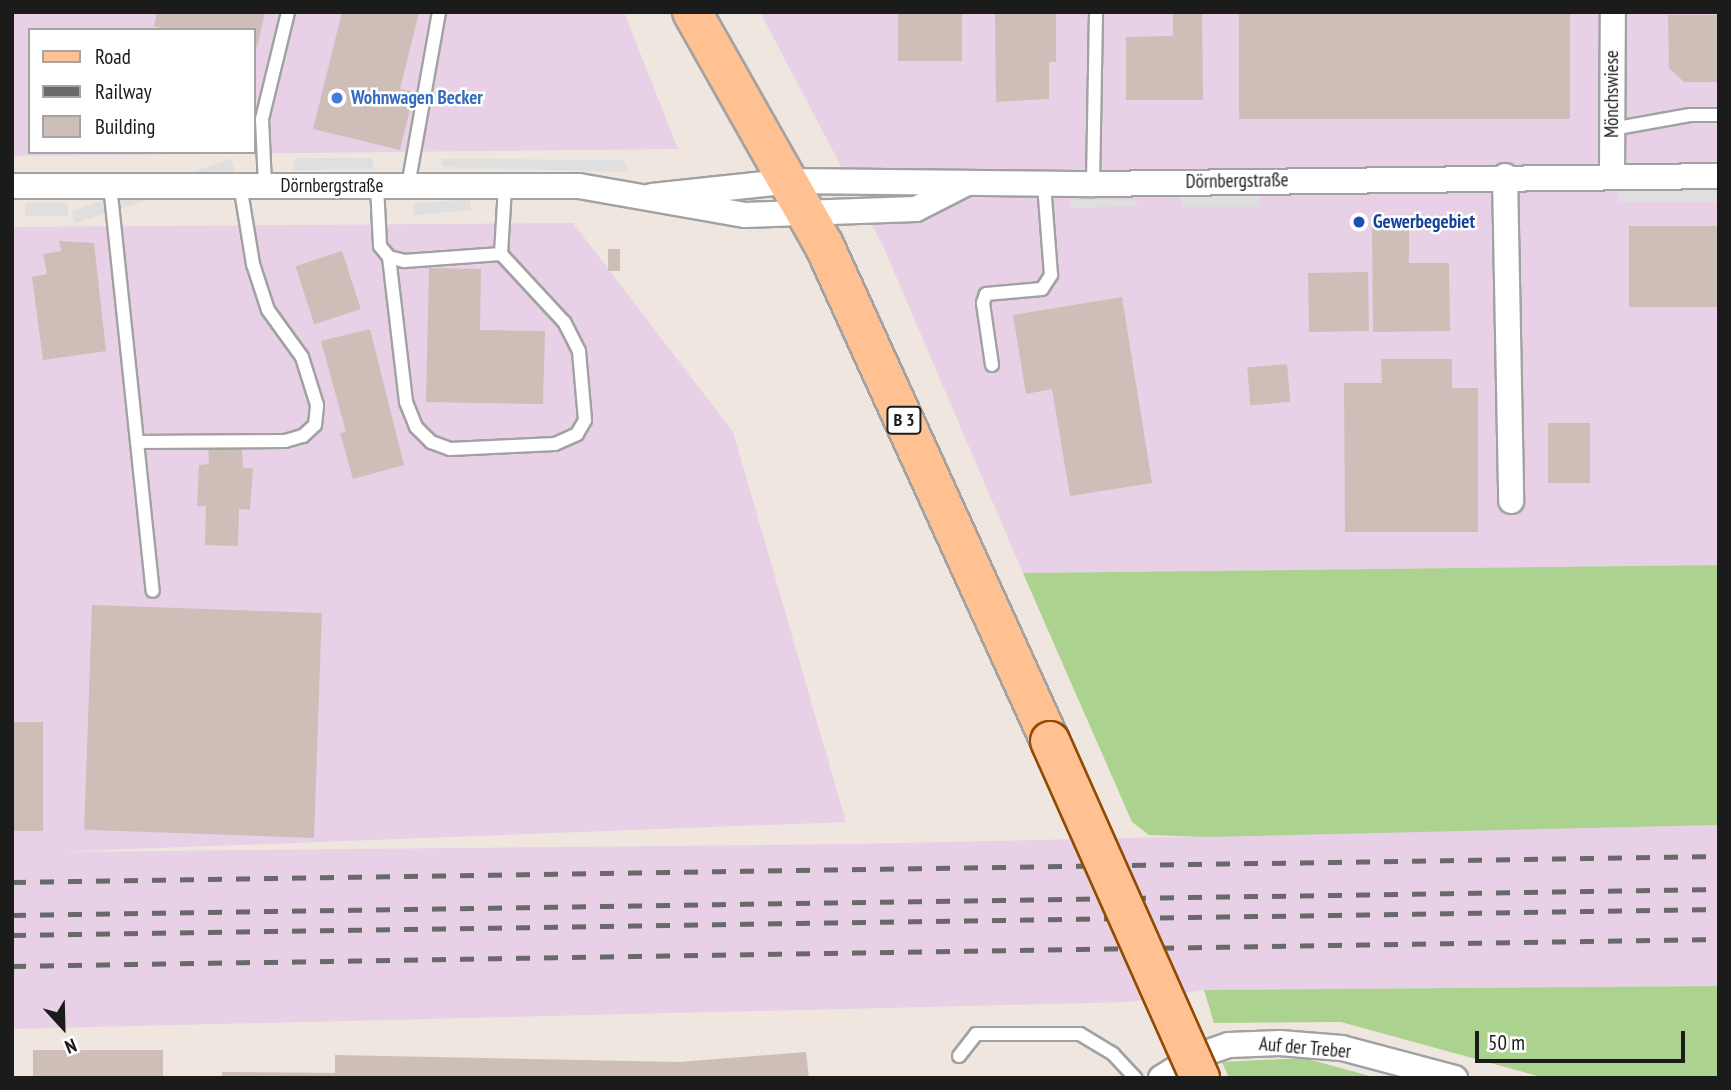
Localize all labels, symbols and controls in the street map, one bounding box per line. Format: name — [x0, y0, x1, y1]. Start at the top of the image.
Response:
legend — [28, 28, 256, 154]
text: Road — [95, 43, 131, 70]
street label: Mönchswiese — [1601, 50, 1623, 138]
text: Railway — [95, 78, 152, 105]
place label: Wohnwagen Becker — [351, 87, 483, 109]
marker: Wohnwagen Becker — [329, 90, 345, 106]
text: Building — [95, 113, 155, 140]
street label: Dörnbergstraße — [1185, 169, 1289, 193]
street label: Dörnbergstraße — [281, 175, 383, 197]
place label: Gewerbegebiet — [1373, 211, 1475, 233]
marker: Gewerbegebiet — [1351, 214, 1367, 230]
road number: B 3 — [885, 406, 923, 434]
north arrow — [28, 992, 98, 1062]
scale bar — [1479, 1016, 1689, 1060]
text: 50 m — [1488, 1029, 1525, 1056]
text: N — [62, 1033, 80, 1060]
street label: Auf der Treber — [1258, 1033, 1352, 1063]

